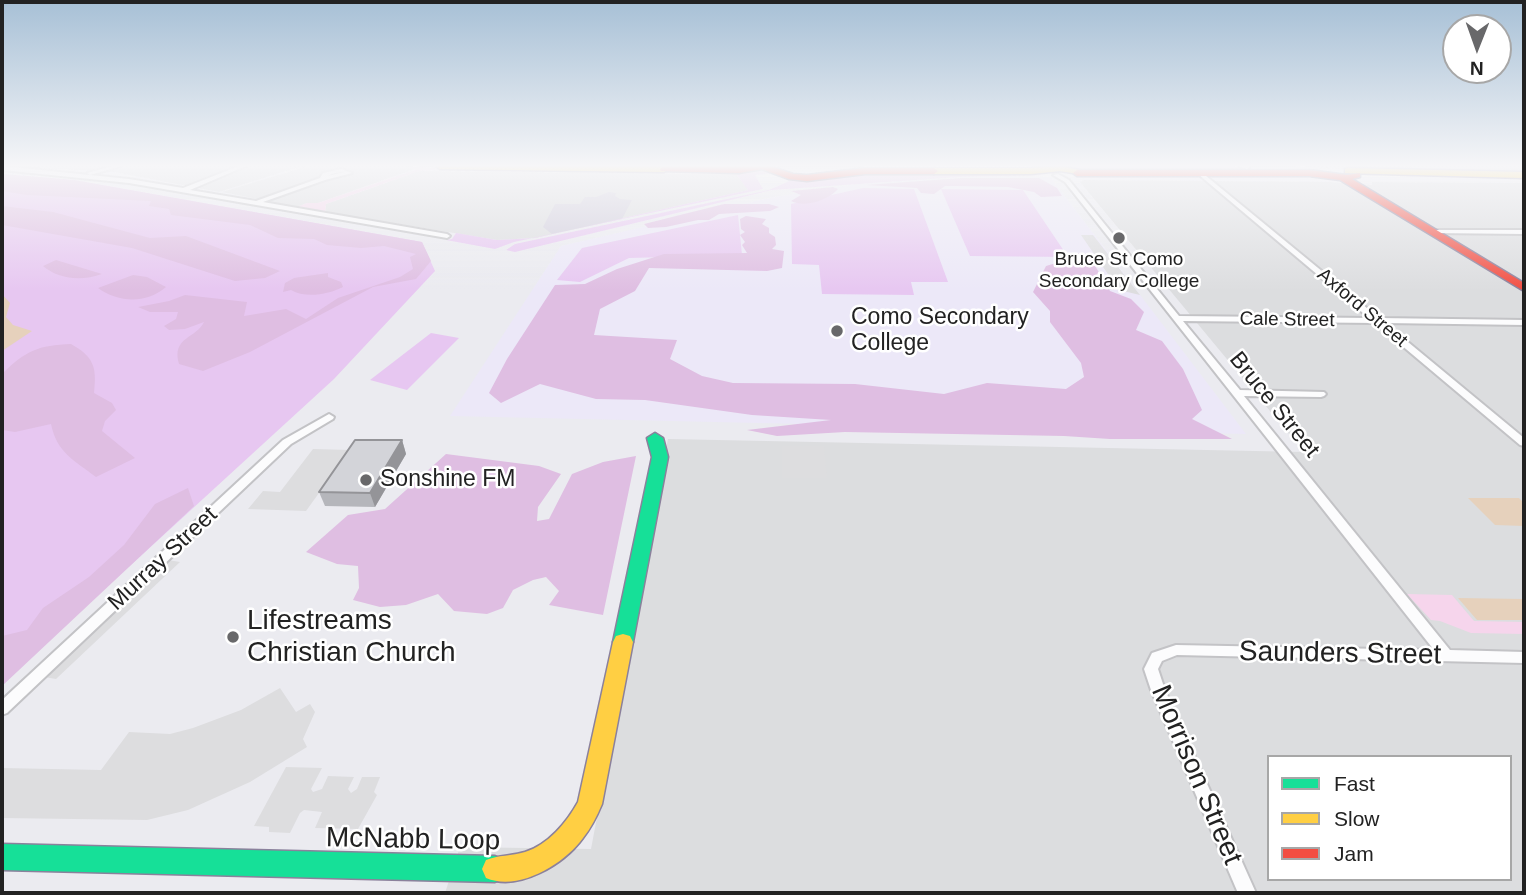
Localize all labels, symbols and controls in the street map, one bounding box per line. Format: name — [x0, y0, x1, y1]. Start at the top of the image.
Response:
north arrow — [1442, 14, 1512, 84]
text: N — [1470, 58, 1484, 79]
marker: Bruce St Como Secondary College — [1111, 230, 1127, 246]
place label: Bruce St Como Secondary College — [1039, 249, 1199, 293]
street label: Axford Street — [1312, 264, 1412, 352]
place label: Como Secondary College — [851, 304, 1029, 358]
street label: Cale Street — [1239, 308, 1335, 332]
marker: Como Secondary College — [829, 323, 845, 339]
street label: Bruce Street — [1223, 347, 1325, 463]
place label: Sonshine FM — [380, 466, 516, 494]
marker: Sonshine FM — [358, 472, 374, 488]
street label: Murray Street — [103, 501, 223, 617]
place label: Lifestreams Christian Church — [247, 604, 456, 670]
marker: Lifestreams Christian Church — [225, 629, 241, 645]
street label: Saunders Street — [1239, 635, 1441, 673]
street label: Morrison Street — [1143, 680, 1249, 870]
legend — [1267, 755, 1512, 881]
text: Fast — [1334, 772, 1375, 795]
text: Slow — [1334, 807, 1380, 830]
street label: McNabb Loop — [326, 822, 500, 858]
text: Jam — [1334, 842, 1374, 865]

